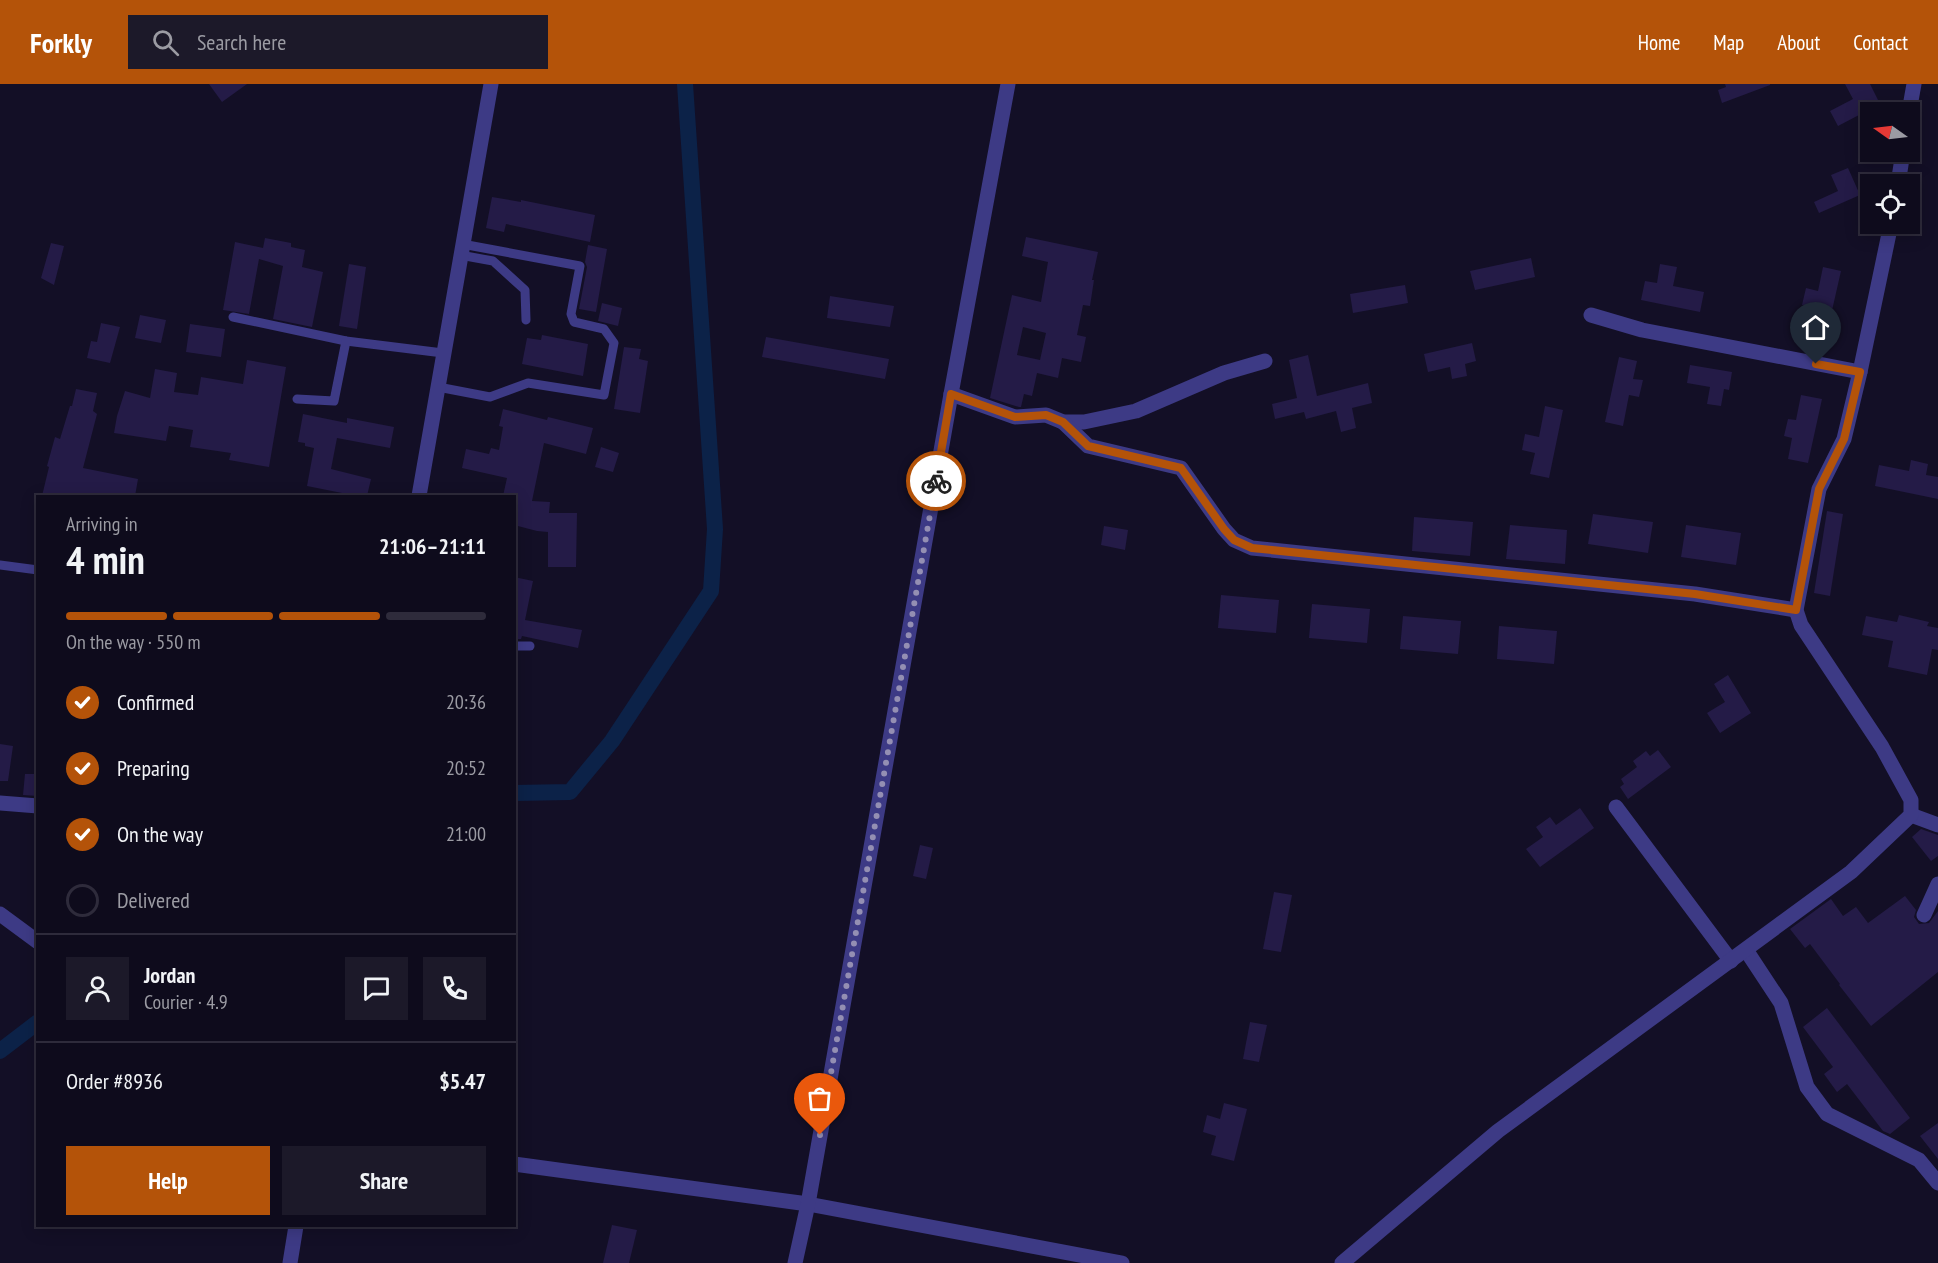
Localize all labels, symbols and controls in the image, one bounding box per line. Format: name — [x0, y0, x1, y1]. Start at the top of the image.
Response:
search box — [128, 15, 548, 69]
text: Forkly — [30, 24, 92, 61]
icon: search — [149, 26, 182, 59]
text: Search here — [197, 28, 286, 56]
text: Home — [1638, 29, 1680, 56]
text: Map — [1713, 29, 1744, 56]
text: About — [1777, 29, 1820, 56]
text: Contact — [1853, 29, 1908, 56]
north arrow — [1860, 102, 1920, 162]
map controls — [1860, 102, 1920, 234]
button: locate — [1860, 174, 1920, 234]
pin — [1790, 302, 1841, 364]
icon: home — [1799, 311, 1832, 344]
courier — [906, 451, 966, 511]
icon: bike — [920, 465, 953, 498]
text: Arriving in — [66, 511, 138, 537]
text: 21:06–21:11 — [379, 532, 486, 560]
text: 4 min — [66, 534, 145, 585]
text: On the way · 550 m — [66, 629, 201, 655]
icon: check — [66, 686, 99, 719]
text: Confirmed — [117, 688, 194, 716]
text: 20:36 — [446, 689, 486, 715]
icon: check — [66, 752, 99, 785]
text: Preparing — [117, 754, 190, 782]
text: 20:52 — [446, 755, 486, 781]
icon: check — [66, 818, 99, 851]
text: On the way — [117, 820, 203, 848]
text: 21:00 — [446, 821, 486, 847]
text: Delivered — [117, 886, 190, 914]
button: person — [66, 957, 129, 1020]
button: chat — [345, 957, 408, 1020]
button: phone — [423, 957, 486, 1020]
text: Jordan — [144, 961, 195, 989]
text: Courier · 4.9 — [144, 989, 228, 1015]
text: Order #8936 — [66, 1067, 163, 1095]
text: $5.47 — [439, 1067, 486, 1095]
pin — [794, 1073, 845, 1135]
icon: bag — [803, 1082, 836, 1115]
button: Help — [66, 1146, 270, 1215]
button: Share — [282, 1146, 486, 1215]

